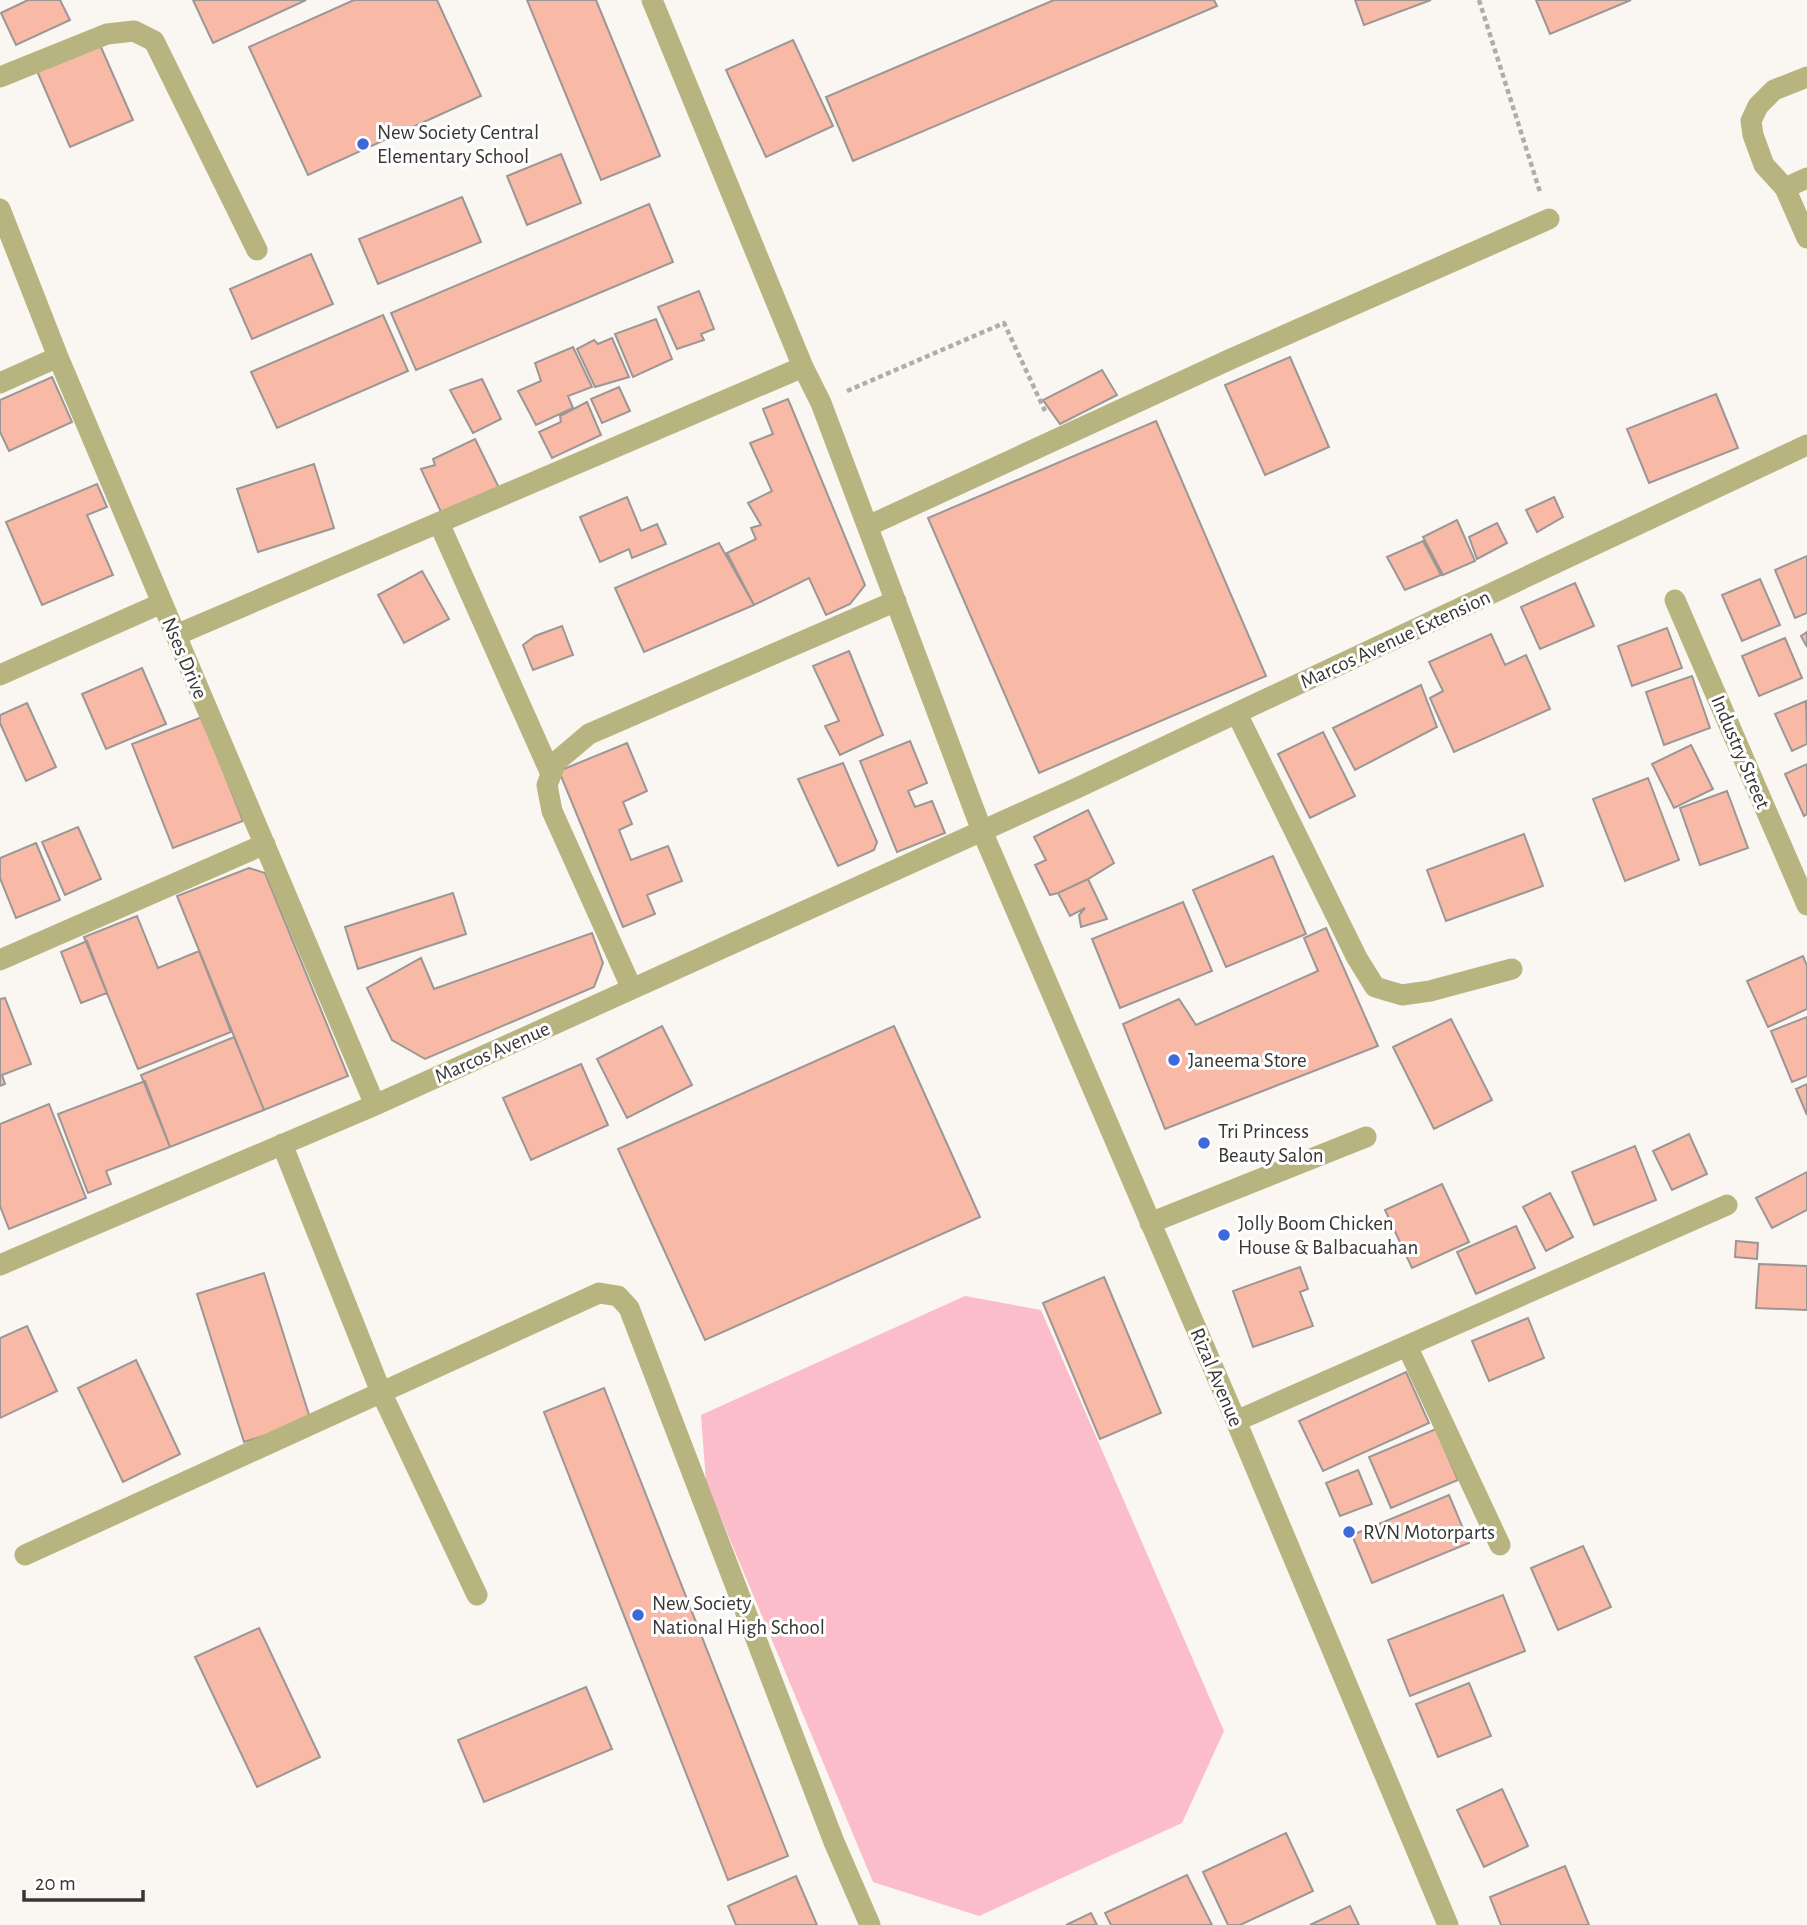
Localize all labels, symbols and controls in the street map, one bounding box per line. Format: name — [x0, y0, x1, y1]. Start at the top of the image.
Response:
place label: New Society Central Elementary School — [377, 122, 539, 167]
marker: New Society Central Elementary School — [355, 136, 371, 152]
street label: Marcos Avenue Extension — [1297, 586, 1493, 693]
street label: Nses Drive — [158, 614, 211, 702]
street label: Industry Street — [1707, 692, 1774, 812]
street label: Marcos Avenue — [432, 1018, 553, 1087]
place label: Janeema Store — [1188, 1050, 1307, 1071]
marker: Janeema Store — [1166, 1052, 1182, 1068]
place label: Tri Princess Beauty Salon — [1218, 1121, 1324, 1166]
marker: Tri Princess Beauty Salon — [1196, 1135, 1212, 1151]
place label: Jolly Boom Chicken House & Balbacuahan — [1238, 1213, 1418, 1258]
marker: Jolly Boom Chicken House & Balbacuahan — [1216, 1227, 1232, 1243]
street label: Rizal Avenue — [1186, 1325, 1247, 1430]
place label: RVN Motorparts — [1363, 1522, 1495, 1543]
marker: RVN Motorparts — [1341, 1524, 1357, 1540]
place label: New Society National High School — [652, 1593, 825, 1638]
marker: New Society National High School — [630, 1607, 646, 1623]
scale bar — [24, 1858, 144, 1902]
text: 20 m — [35, 1873, 76, 1894]

